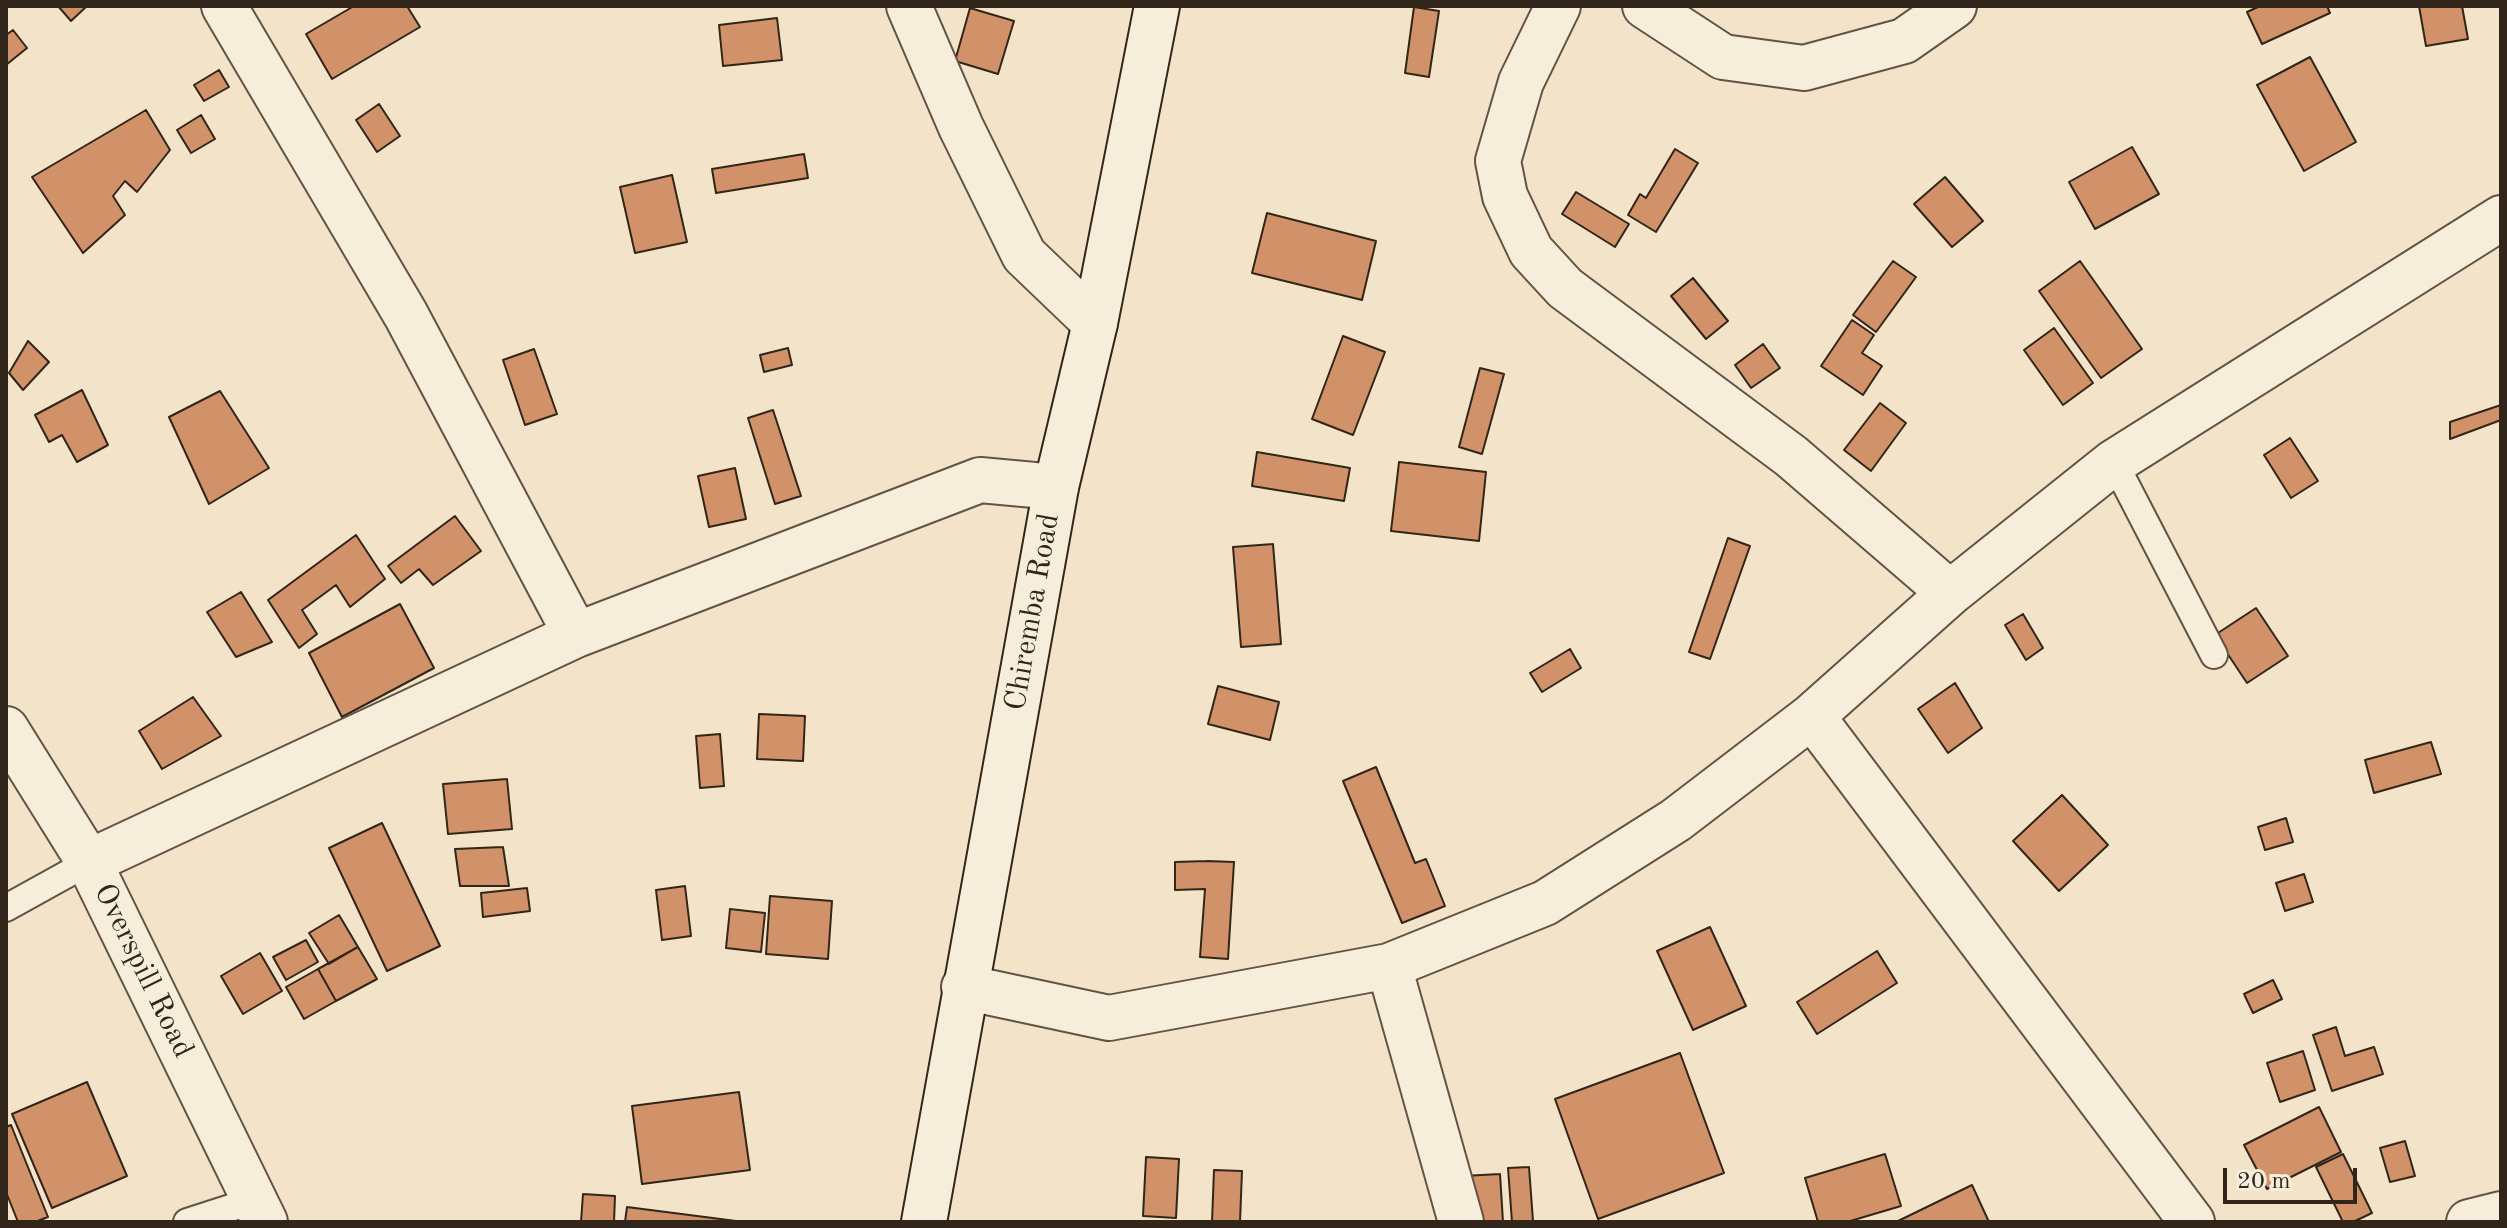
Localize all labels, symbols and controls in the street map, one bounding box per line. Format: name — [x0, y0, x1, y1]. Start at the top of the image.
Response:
street label: Chiremba Road — [998, 510, 1068, 714]
street label: Overspill Road — [85, 878, 201, 1064]
scale bar — [2227, 1152, 2361, 1202]
text: 20 m — [2237, 1170, 2291, 1194]

